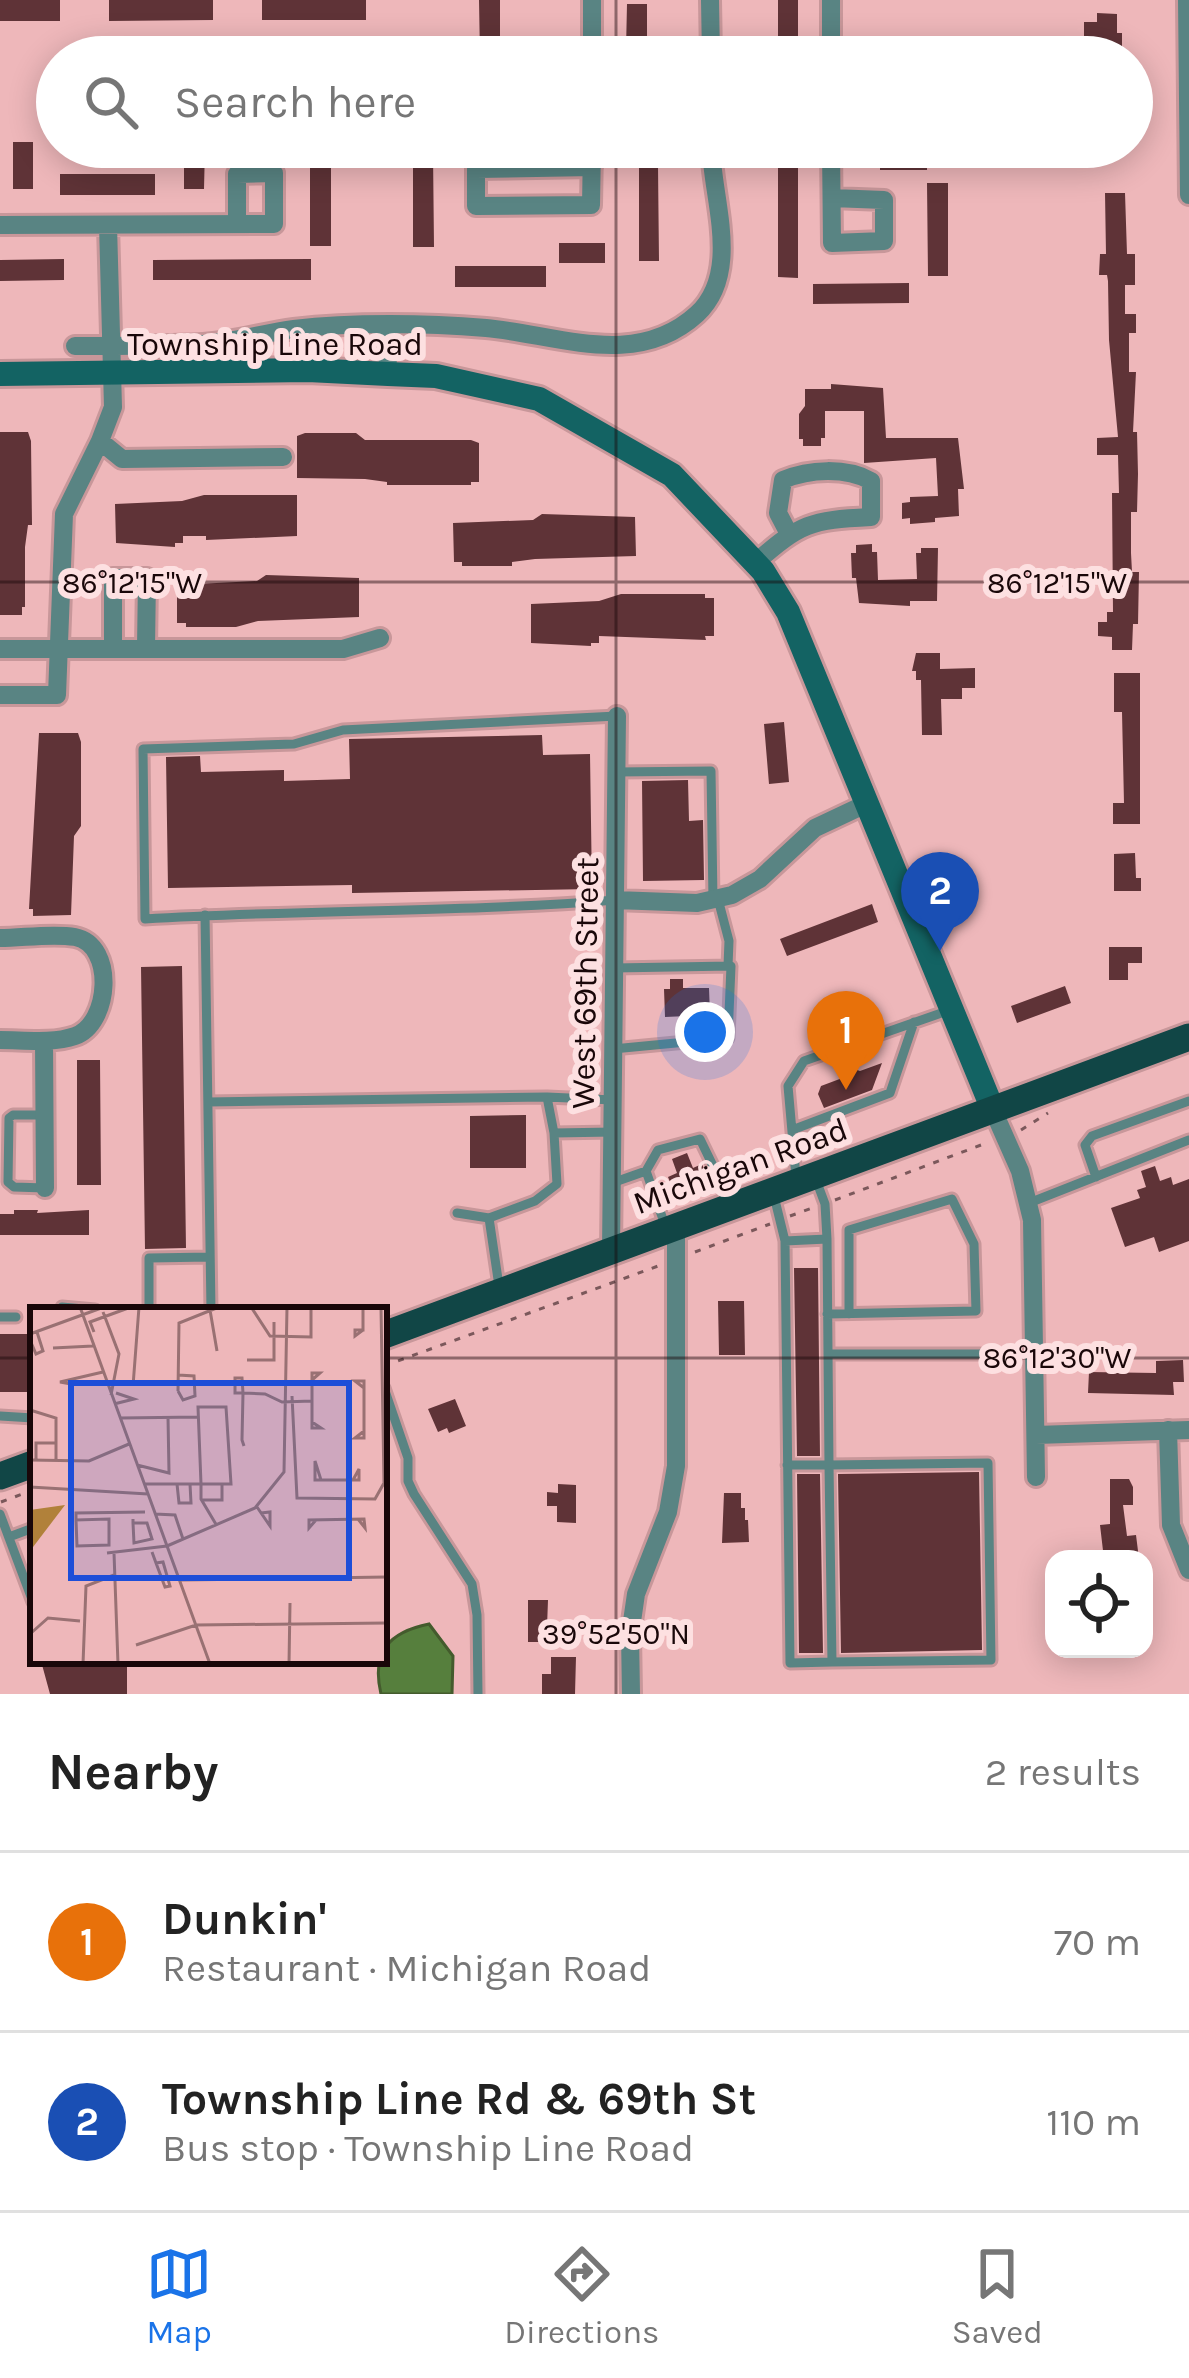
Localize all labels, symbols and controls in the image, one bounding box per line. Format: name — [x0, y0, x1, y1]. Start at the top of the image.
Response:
search box — [36, 36, 1153, 168]
icon: search — [78, 69, 144, 135]
text: Search here — [174, 76, 416, 128]
street label: Township Line Road — [127, 325, 423, 363]
text: 86°12'15"W — [62, 565, 202, 601]
text: 86°12'15"W — [987, 565, 1127, 601]
pin: 2 — [901, 852, 979, 951]
street label: West 69th Street — [564, 857, 606, 1109]
pin: 1 — [807, 991, 885, 1090]
your location — [675, 1002, 735, 1062]
street label: Michigan Road — [628, 1110, 853, 1222]
inset map — [30, 1307, 387, 1664]
text: 86°12'30"W — [983, 1340, 1132, 1376]
map controls — [1045, 1550, 1153, 1658]
button: locate — [1045, 1550, 1153, 1658]
text: 39°52'50"N — [542, 1616, 690, 1652]
text: Nearby — [48, 1742, 218, 1802]
text: 2 results — [985, 1749, 1141, 1795]
text: Dunkin' — [162, 1893, 327, 1945]
text: 1 — [80, 1919, 94, 1965]
text: 70 m — [1054, 1919, 1141, 1965]
text: Restaurant · Michigan Road — [162, 1945, 651, 1991]
text: Township Line Rd & 69th St — [162, 2073, 756, 2125]
text: 2 — [75, 2099, 99, 2145]
text: 110 m — [1046, 2099, 1141, 2145]
text: Bus stop · Township Line Road — [162, 2125, 694, 2171]
tab: Map — [146, 2241, 212, 2351]
tab: Directions — [504, 2241, 659, 2351]
tab: Saved — [952, 2241, 1043, 2351]

